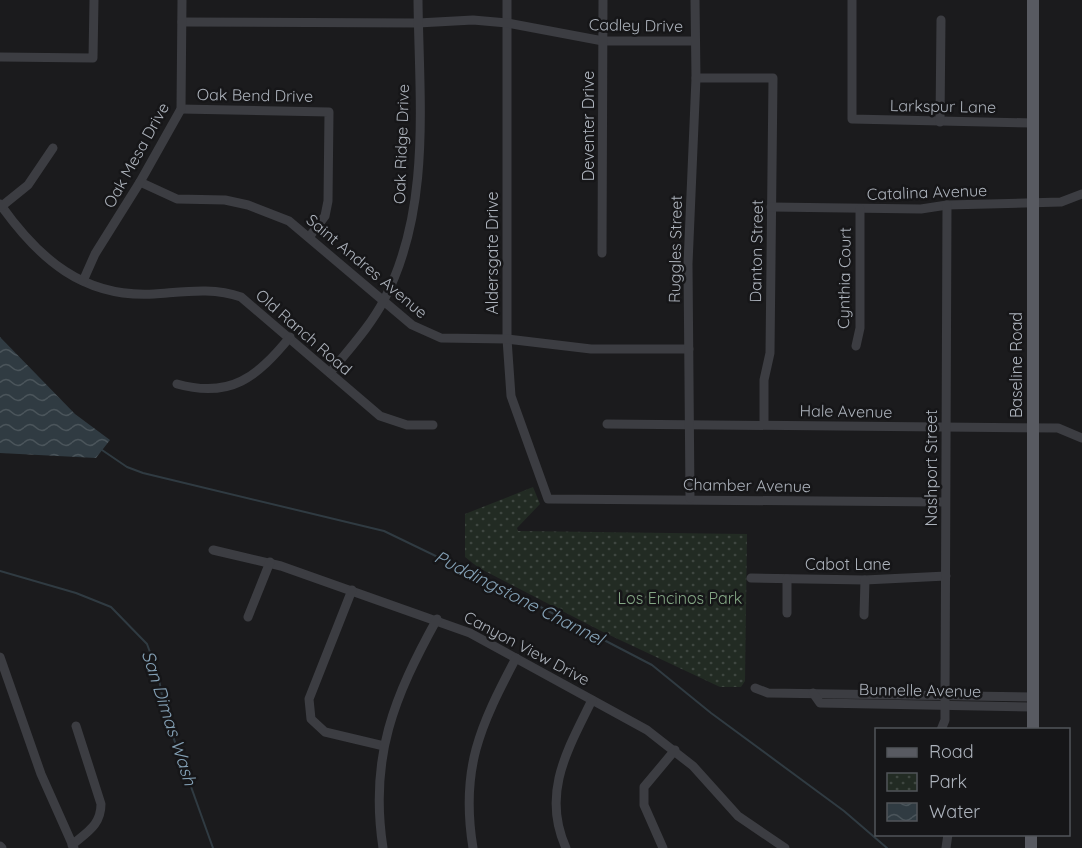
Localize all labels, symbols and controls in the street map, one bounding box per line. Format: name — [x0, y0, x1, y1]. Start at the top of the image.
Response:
street label: Cadley Drive — [589, 14, 683, 36]
street label: Deventer Drive — [578, 71, 598, 181]
street label: Oak Bend Drive — [197, 84, 313, 106]
street label: Oak Ridge Drive — [389, 84, 413, 204]
street label: Larkspur Lane — [890, 95, 996, 117]
street label: Oak Mesa Drive — [99, 99, 173, 211]
street label: Catalina Avenue — [866, 180, 988, 204]
street label: Aldersgate Drive — [482, 191, 502, 315]
street label: Ruggles Street — [664, 195, 686, 303]
street label: Danton Street — [745, 199, 767, 303]
street label: Saint Andres Avenue — [302, 210, 432, 322]
street label: Cynthia Court — [833, 227, 855, 329]
street label: Old Ranch Road — [252, 285, 356, 379]
street label: Baseline Road — [1006, 312, 1026, 418]
street label: Hale Avenue — [799, 400, 893, 422]
street label: Nashport Street — [921, 410, 941, 526]
street label: Chamber Avenue — [683, 474, 811, 496]
water label: Puddingstone Channel — [431, 545, 609, 651]
street label: Cabot Lane — [805, 554, 891, 574]
park label: Los Encinos Park — [618, 588, 742, 608]
street label: Canyon View Drive — [461, 606, 593, 690]
water label: San Dimas Wash — [137, 647, 202, 789]
street label: Bunnelle Avenue — [859, 679, 981, 701]
legend — [875, 728, 1070, 836]
text: Road — [929, 740, 974, 763]
text: Park — [929, 770, 967, 793]
text: Water — [929, 800, 980, 823]

